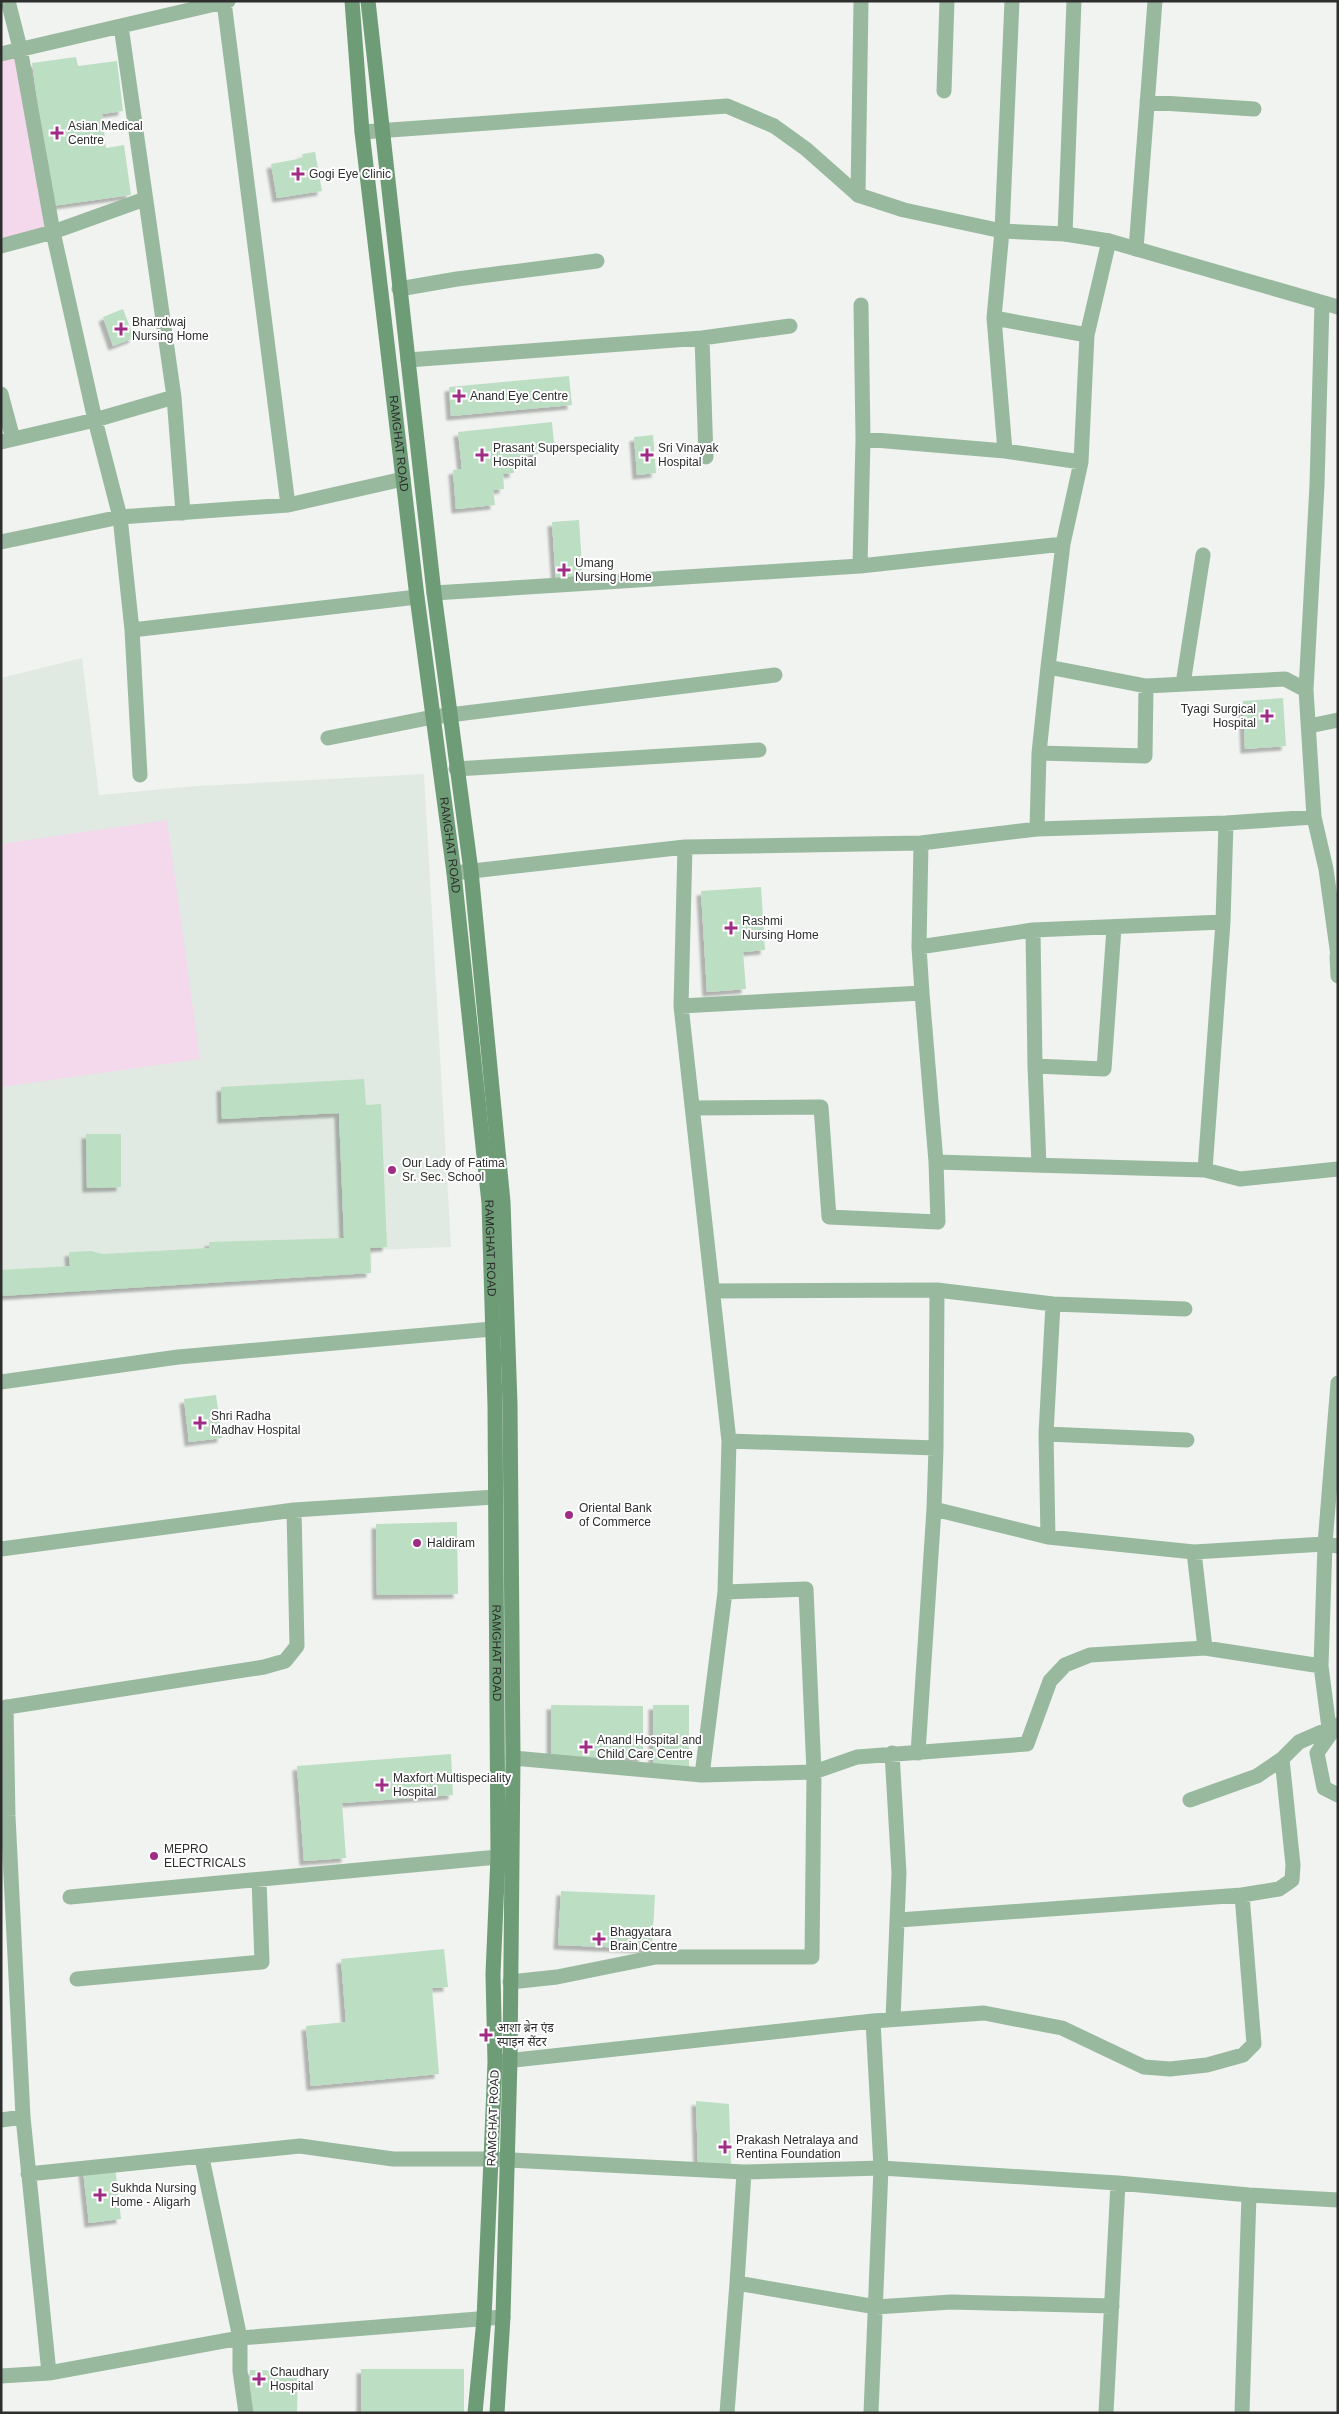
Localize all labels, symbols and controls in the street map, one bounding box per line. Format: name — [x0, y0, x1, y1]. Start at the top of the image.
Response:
place label: Asian Medical Centre — [68, 119, 143, 147]
marker: Asian Medical Centre — [50, 126, 64, 140]
marker: Gogi Eye Clinic — [291, 167, 305, 181]
place label: Gogi Eye Clinic — [309, 167, 391, 181]
place label: Bharrdwaj Nursing Home — [132, 315, 209, 343]
marker: Bharrdwaj Nursing Home — [114, 322, 128, 336]
marker: Anand Eye Centre — [452, 389, 466, 403]
place label: Anand Eye Centre — [470, 389, 568, 403]
street label: RAMGHAT ROAD — [386, 394, 412, 493]
place label: Prasant Superspeciality Hospital — [493, 441, 619, 469]
place label: Sri Vinayak Hospital — [658, 441, 719, 469]
marker: Prasant Superspeciality Hospital — [475, 448, 489, 462]
marker: Sri Vinayak Hospital — [640, 448, 654, 462]
place label: Umang Nursing Home — [575, 556, 652, 584]
marker: Umang Nursing Home — [557, 563, 571, 577]
place label: Tyagi Surgical Hospital — [1181, 702, 1256, 730]
marker: Tyagi Surgical Hospital — [1260, 709, 1274, 723]
street label: RAMGHAT ROAD — [437, 796, 463, 894]
place label: Rashmi Nursing Home — [742, 914, 819, 942]
marker: Rashmi Nursing Home — [724, 921, 738, 935]
place label: Our Lady of Fatima Sr. Sec. School — [402, 1156, 505, 1184]
marker: Our Lady of Fatima Sr. Sec. School — [386, 1164, 398, 1176]
street label: RAMGHAT ROAD — [482, 1199, 499, 1297]
place label: Shri Radha Madhav Hospital — [211, 1409, 300, 1437]
marker: Shri Radha Madhav Hospital — [193, 1416, 207, 1430]
place label: Oriental Bank of Commerce — [579, 1501, 653, 1529]
marker: Oriental Bank of Commerce — [563, 1509, 575, 1521]
place label: Haldiram — [427, 1536, 475, 1550]
marker: Haldiram — [411, 1537, 423, 1549]
street label: RAMGHAT ROAD — [489, 1604, 504, 1702]
place label: Anand Hospital and Child Care Centre — [597, 1733, 702, 1761]
marker: Anand Hospital and Child Care Centre — [579, 1740, 593, 1754]
place label: Maxfort Multispeciality Hospital — [393, 1771, 511, 1799]
marker: Maxfort Multispeciality Hospital — [375, 1778, 389, 1792]
place label: MEPRO ELECTRICALS — [164, 1842, 246, 1870]
marker: MEPRO ELECTRICALS — [148, 1850, 160, 1862]
place label: Bhagyatara Brain Centre — [610, 1925, 678, 1953]
marker: Bhagyatara Brain Centre — [592, 1932, 606, 1946]
place label: आशा ब्रेन एंड स्पाइन सेंटर — [497, 2020, 554, 2049]
marker: आशा ब्रेन एंड स्पाइन सेंटर — [479, 2028, 493, 2042]
street label: RAMGHAT ROAD — [484, 2069, 502, 2167]
place label: Prakash Netralaya and Rentina Foundation — [736, 2133, 858, 2161]
marker: Prakash Netralaya and Rentina Foundation — [718, 2140, 732, 2154]
place label: Sukhda Nursing Home - Aligarh — [111, 2181, 196, 2209]
marker: Sukhda Nursing Home - Aligarh — [93, 2188, 107, 2202]
place label: Chaudhary Hospital — [270, 2365, 329, 2393]
marker: Chaudhary Hospital — [252, 2372, 266, 2386]

